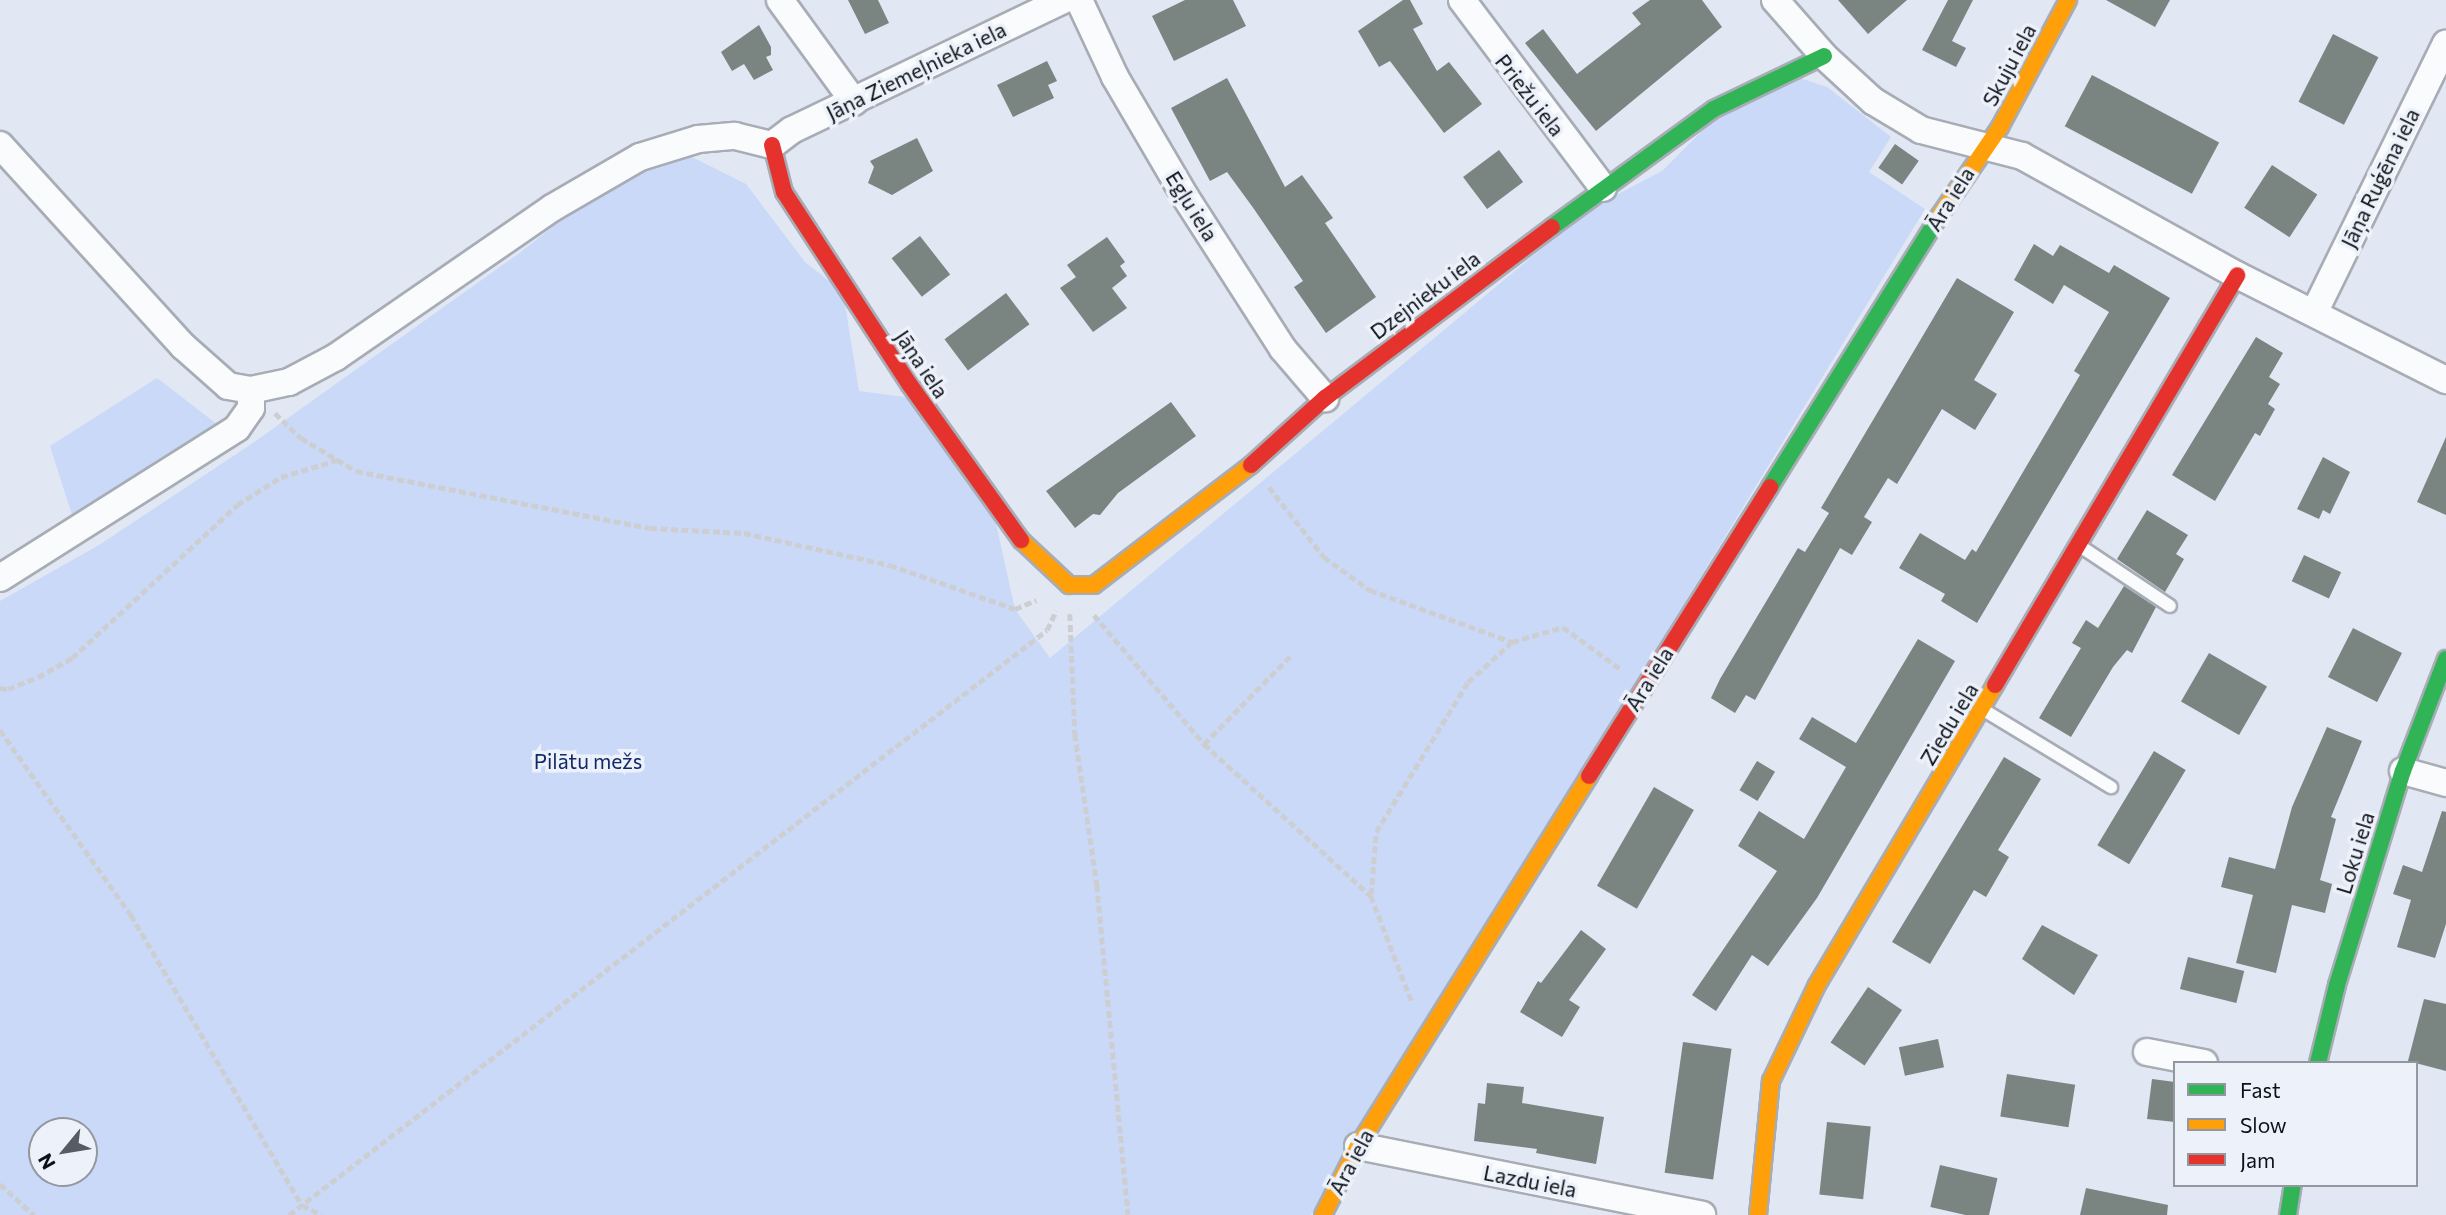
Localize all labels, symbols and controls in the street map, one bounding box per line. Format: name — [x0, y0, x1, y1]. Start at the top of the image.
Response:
street label: Jāņa Ziemeļnieka iela — [822, 16, 1010, 126]
street label: Skuju iela — [1977, 20, 2041, 110]
street label: Priežu iela — [1490, 49, 1570, 141]
street label: Jāņa Ruģēna iela — [2335, 104, 2425, 252]
street label: Āra iela — [1921, 162, 1979, 236]
street label: Egļu iela — [1161, 166, 1223, 246]
street label: Dzejnieku iela — [1365, 246, 1485, 344]
street label: Jāņa iela — [890, 325, 954, 403]
street label: Āra iela — [1620, 642, 1678, 716]
street label: Ziedu iela — [1915, 678, 1983, 770]
park label: Pilātu mežs — [534, 748, 642, 774]
street label: Loku iela — [2331, 809, 2379, 897]
legend — [2173, 1061, 2418, 1187]
text: Fast — [2240, 1077, 2281, 1102]
text: Slow — [2240, 1112, 2287, 1137]
north arrow — [28, 1117, 98, 1187]
street label: Āra iela — [1323, 1125, 1379, 1199]
text: Jam — [2240, 1147, 2275, 1172]
text: N — [33, 1150, 60, 1174]
street label: Lazdu iela — [1481, 1160, 1579, 1202]

